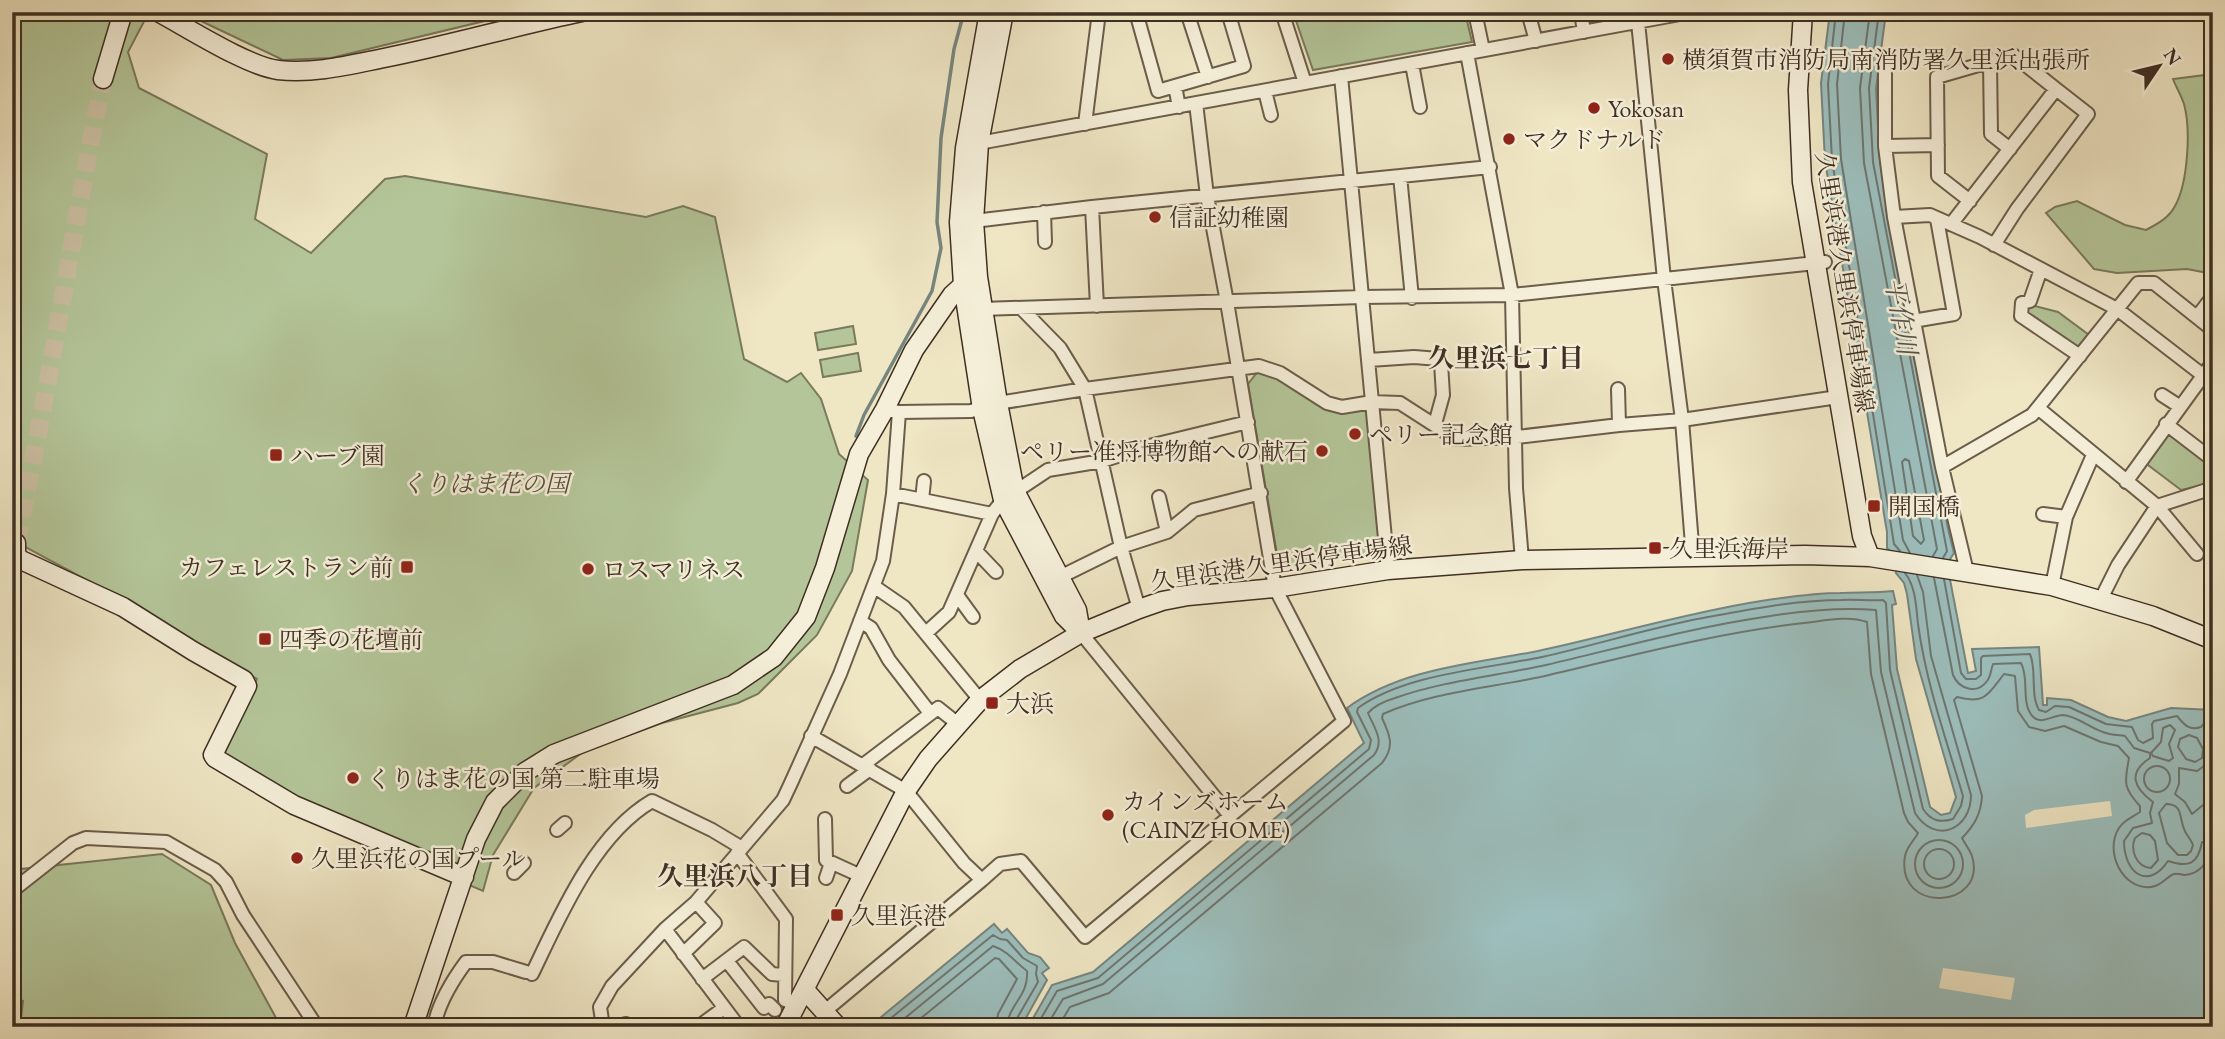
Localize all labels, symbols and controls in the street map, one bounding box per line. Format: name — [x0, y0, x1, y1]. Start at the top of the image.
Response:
north arrow — [2124, 32, 2194, 102]
text: N — [2158, 43, 2188, 71]
place label: 横須賀市消防局南消防署久里浜出張所 — [1682, 44, 2090, 75]
marker: 横須賀市消防局南消防署久里浜出張所 — [1660, 51, 1676, 67]
place label: Yokosan — [1608, 93, 1684, 124]
marker: Yokosan — [1586, 100, 1602, 116]
place label: マクドナルド — [1523, 124, 1666, 155]
marker: マクドナルド — [1501, 131, 1517, 147]
street label: 久里浜港久里浜停車場線 — [1809, 149, 1881, 415]
place label: 信証幼稚園 — [1169, 202, 1289, 233]
marker: 信証幼稚園 — [1147, 209, 1163, 225]
water label: 平作川 — [1877, 275, 1925, 360]
district label: 久里浜七丁目 — [1428, 341, 1584, 375]
place label: ペリー記念館 — [1369, 419, 1513, 450]
marker: ペリー記念館 — [1347, 426, 1363, 442]
place label: ペリー准将博物館への献石 — [1020, 436, 1308, 467]
place label: ハーブ園 — [290, 440, 385, 471]
marker: ペリー准将博物館への献石 — [1314, 443, 1330, 459]
marker: ハーブ園 — [268, 447, 284, 463]
park label: くりはま花の国 — [401, 468, 573, 499]
place label: 開国橋 — [1888, 491, 1960, 522]
marker: 開国橋 — [1866, 498, 1882, 514]
street label: 久里浜港久里浜停車場線 — [1148, 529, 1414, 597]
place label: 久里浜海岸 — [1669, 533, 1789, 564]
marker: 久里浜海岸 — [1647, 540, 1663, 556]
place label: カフェレストラン前 — [179, 552, 393, 583]
place label: ロスマリネス — [602, 554, 745, 585]
marker: カフェレストラン前 — [399, 559, 415, 575]
marker: ロスマリネス — [580, 561, 596, 577]
place label: 四季の花壇前 — [279, 624, 423, 655]
marker: 四季の花壇前 — [257, 631, 273, 647]
place label: 大浜 — [1006, 688, 1054, 719]
marker: 大浜 — [984, 695, 1000, 711]
place label: くりはま花の国 第二駐車場 — [367, 763, 660, 794]
marker: くりはま花の国 第二駐車場 — [345, 770, 361, 786]
place label: カインズホーム (CAINZ HOME) — [1122, 786, 1290, 845]
marker: カインズホーム (CAINZ HOME) — [1100, 807, 1116, 823]
place label: 久里浜花の国プール — [311, 843, 526, 874]
marker: 久里浜花の国プール — [289, 850, 305, 866]
district label: 久里浜八丁目 — [657, 859, 813, 893]
place label: 久里浜港 — [851, 900, 947, 931]
marker: 久里浜港 — [829, 907, 845, 923]

